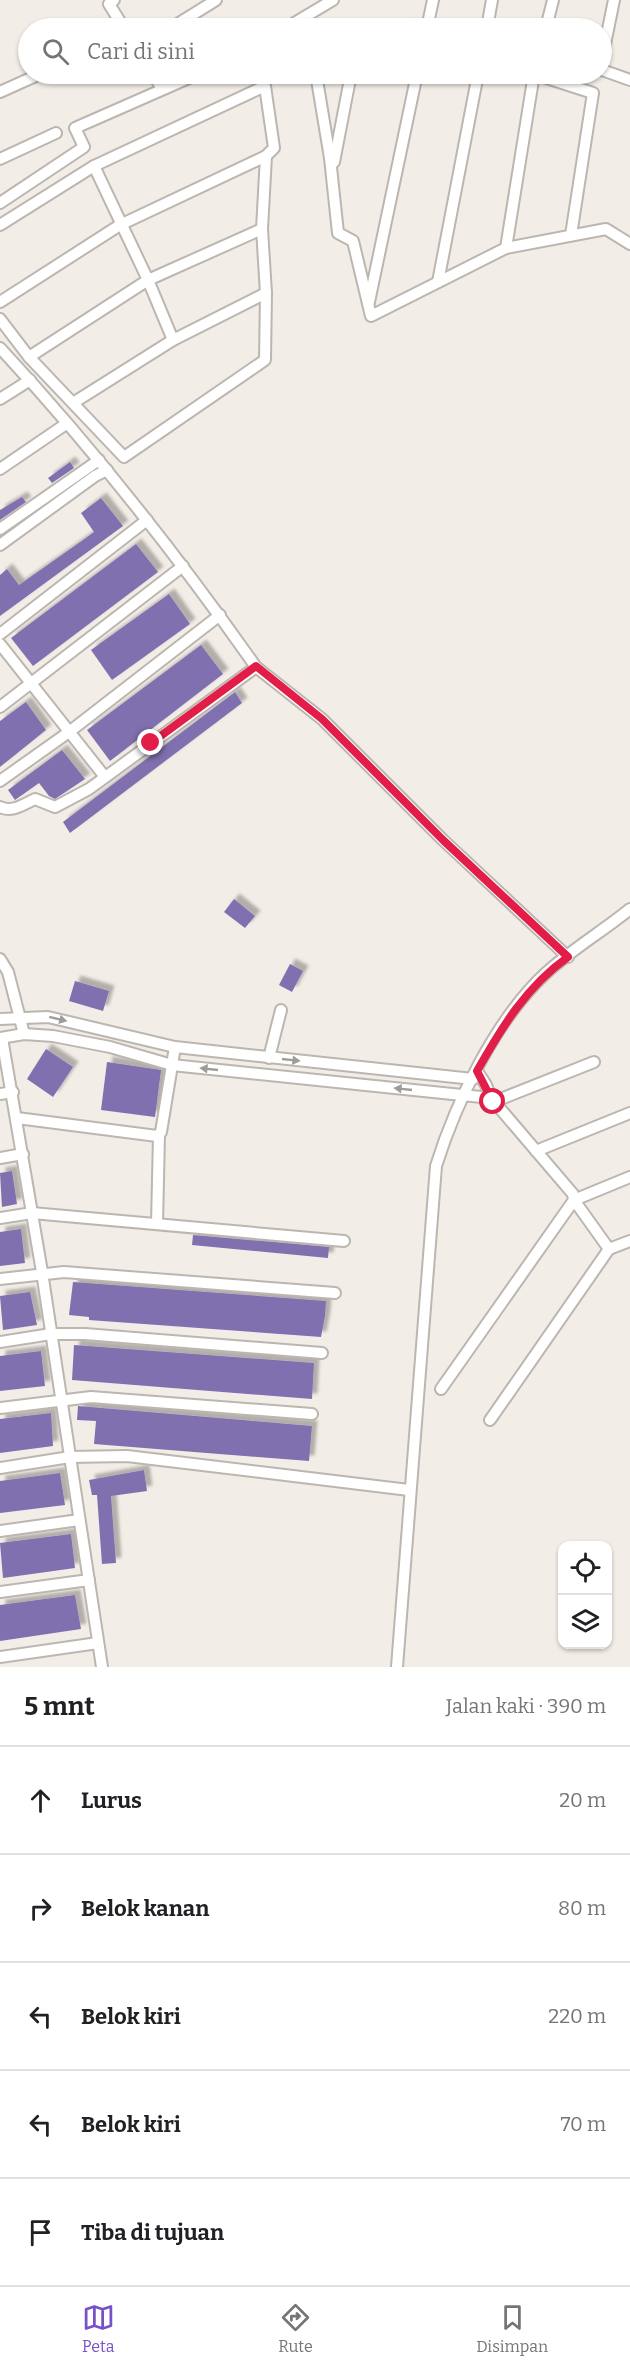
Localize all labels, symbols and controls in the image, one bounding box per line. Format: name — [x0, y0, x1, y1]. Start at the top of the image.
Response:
search box — [18, 18, 612, 84]
icon: search — [39, 35, 72, 68]
text: Cari di sini — [87, 38, 195, 65]
route end — [137, 729, 163, 755]
one-way arrow — [49, 1015, 67, 1025]
one-way arrow — [281, 1055, 300, 1065]
one-way arrow — [199, 1064, 218, 1074]
one-way arrow — [393, 1084, 412, 1094]
route start — [479, 1088, 505, 1114]
map controls — [558, 1541, 612, 1649]
button: locate — [558, 1541, 612, 1595]
button: layers — [558, 1595, 612, 1649]
text: 5 mnt — [24, 1691, 95, 1722]
text: Jalan kaki · 390 m — [446, 1694, 606, 1718]
icon: ahead — [24, 1784, 57, 1817]
text: Lurus — [81, 1787, 142, 1814]
text: 20 m — [559, 1788, 606, 1812]
icon: right — [24, 1892, 57, 1925]
text: Belok kanan — [81, 1895, 209, 1922]
text: 80 m — [558, 1896, 606, 1920]
icon: left — [24, 2000, 57, 2033]
text: Belok kiri — [81, 2003, 181, 2030]
text: 220 m — [548, 2004, 606, 2028]
icon: left — [24, 2108, 57, 2141]
text: Belok kiri — [81, 2111, 181, 2138]
text: 70 m — [560, 2112, 606, 2136]
icon: arrive — [24, 2216, 57, 2249]
text: Tiba di tujuan — [81, 2219, 224, 2246]
tab: Peta — [82, 2301, 115, 2356]
tab: Rute — [278, 2301, 313, 2356]
tab: Disimpan — [476, 2301, 548, 2356]

